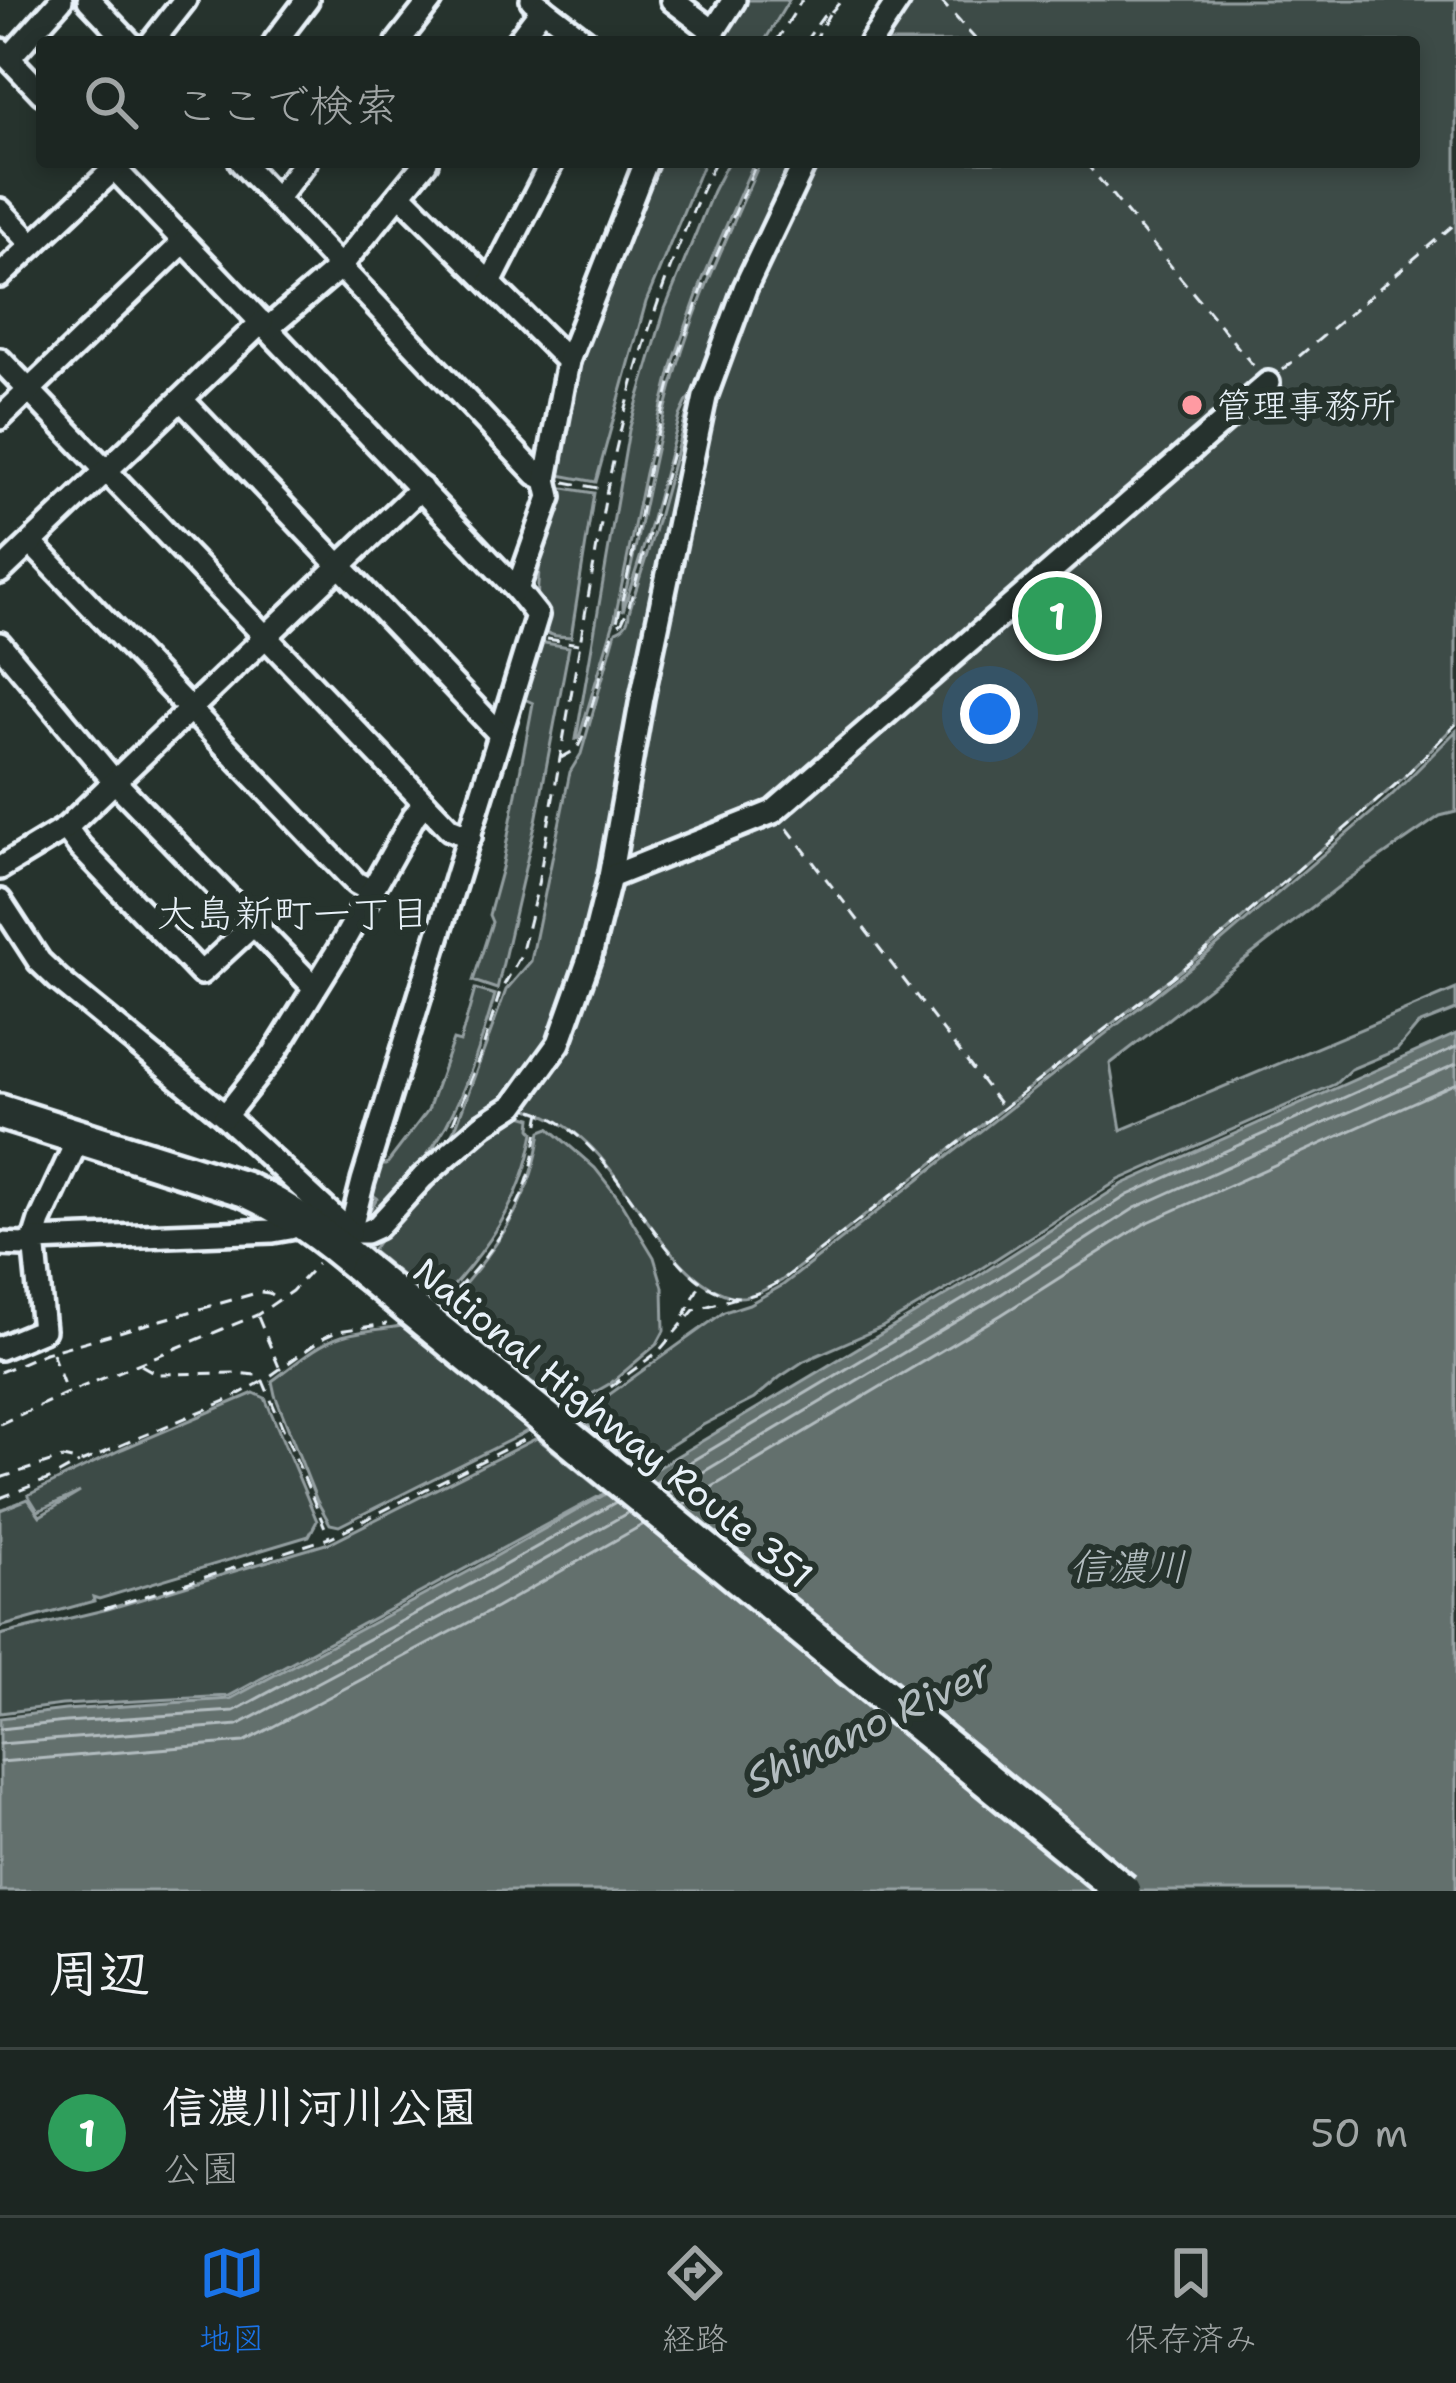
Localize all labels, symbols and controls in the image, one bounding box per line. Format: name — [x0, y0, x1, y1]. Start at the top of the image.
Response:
search box — [36, 36, 1420, 168]
icon: search — [78, 69, 144, 135]
text: ここで検索 — [174, 75, 399, 135]
place label: 管理事務所 — [1216, 381, 1396, 430]
marker: 管理事務所 — [1179, 392, 1205, 418]
pin: 1 — [1018, 571, 1096, 661]
your location — [960, 684, 1020, 744]
district label: 大島新町一丁目 — [156, 887, 430, 939]
street label: National Highway Route 351 — [403, 1246, 823, 1600]
water label: 信濃川 — [1069, 1540, 1187, 1592]
water label: Shinano River — [737, 1645, 999, 1804]
text: 周辺 — [48, 1939, 150, 2007]
text: 信濃川河川公園 — [162, 2077, 477, 2137]
text: 1 — [78, 2107, 96, 2159]
text: 50 m — [1310, 2107, 1408, 2159]
text: 公園 — [162, 2142, 240, 2194]
tab: 地図 — [199, 2240, 265, 2361]
tab: 経路 — [662, 2240, 728, 2361]
tab: 保存済み — [1125, 2240, 1257, 2361]

